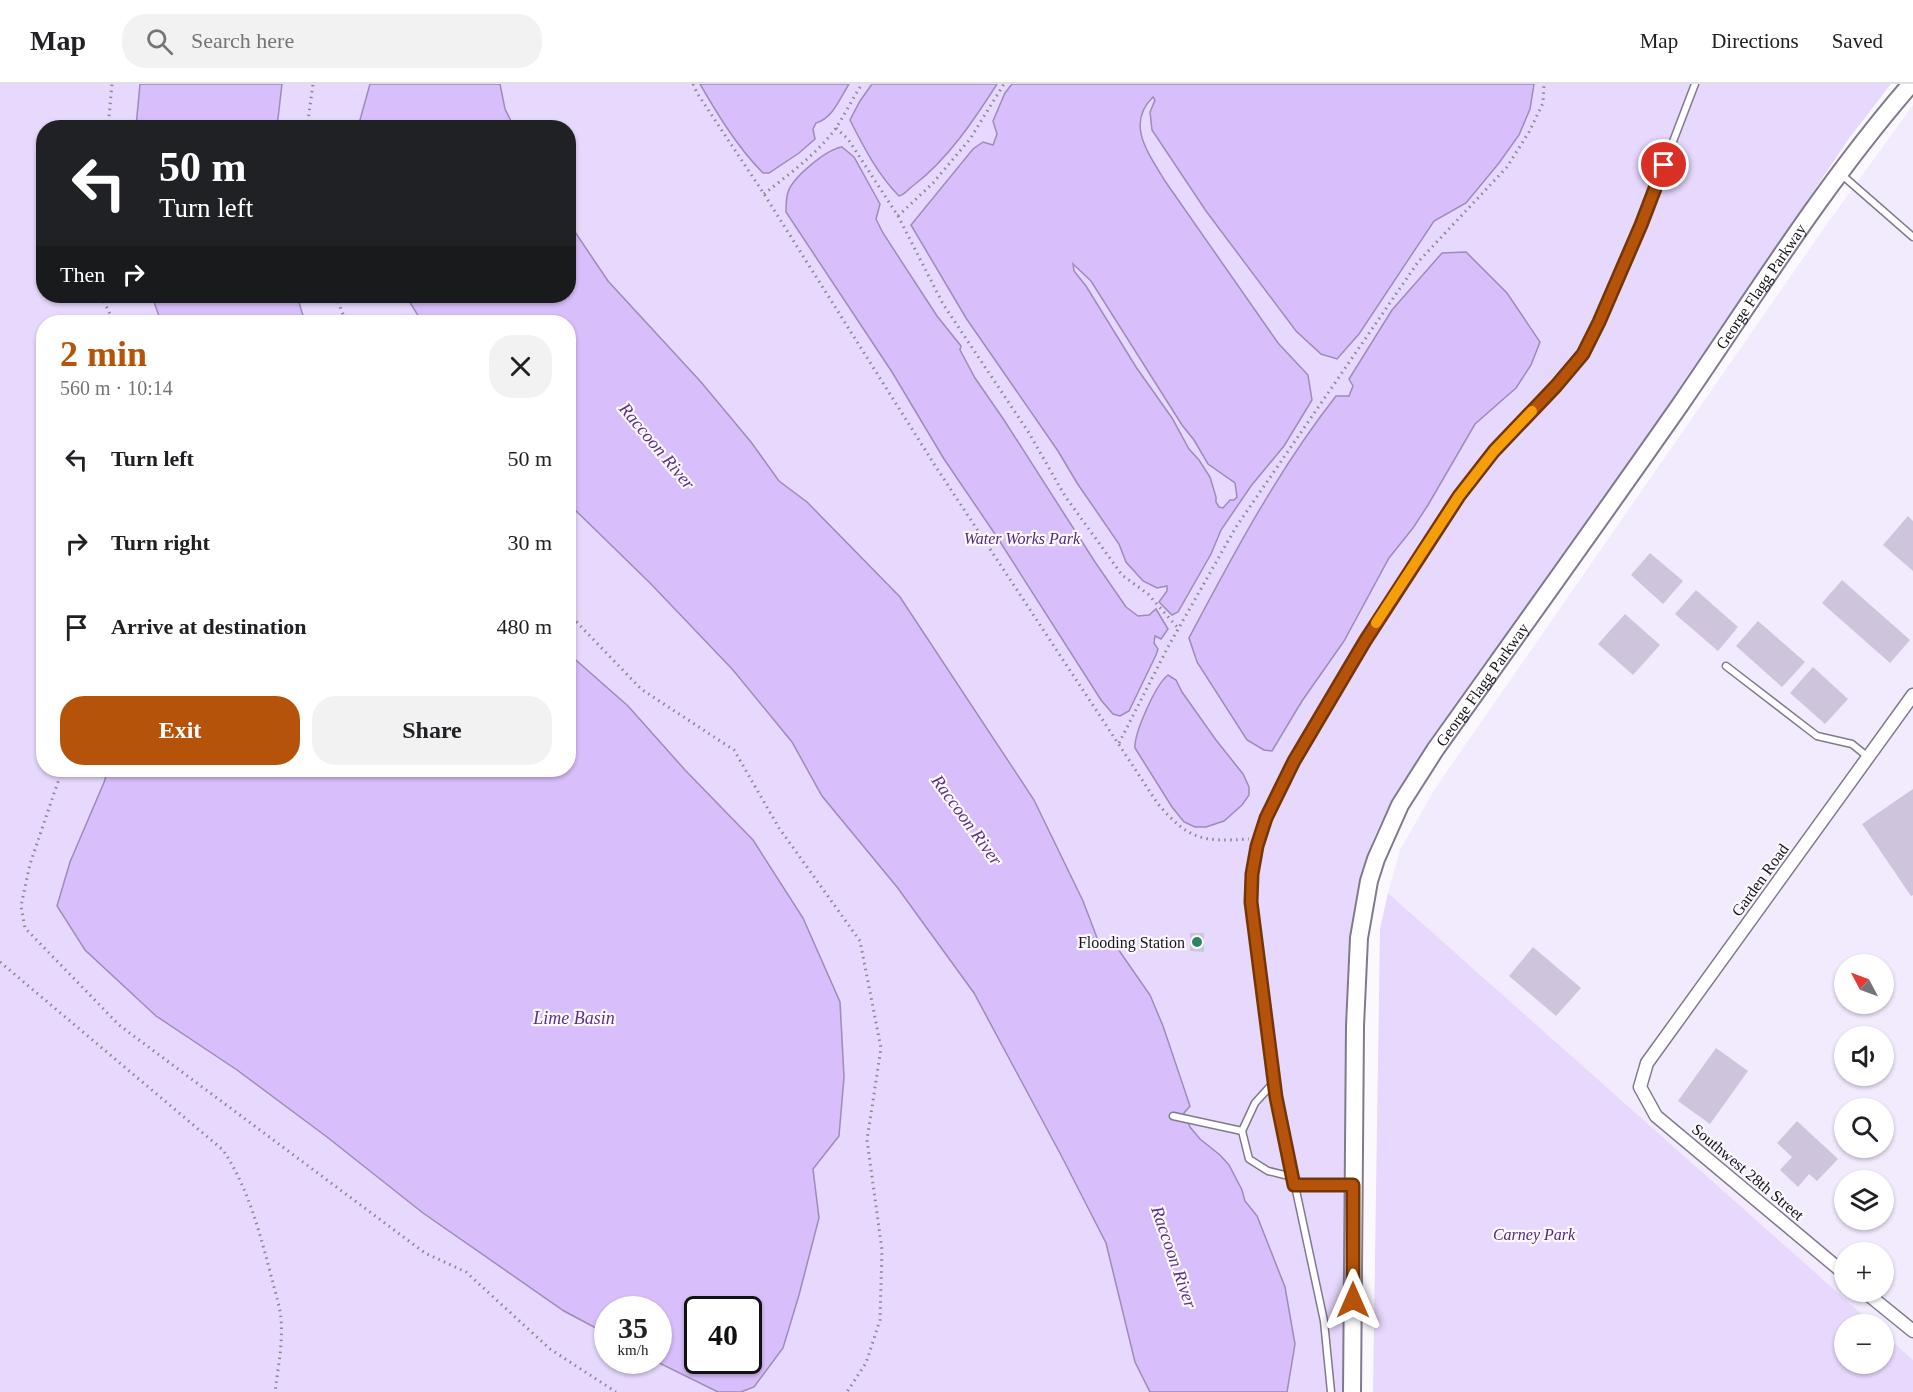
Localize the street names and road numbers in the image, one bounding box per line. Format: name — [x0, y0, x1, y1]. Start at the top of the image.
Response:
street label: George Flagg Parkway — [1712, 220, 1810, 352]
street label: George Flagg Parkway — [1432, 619, 1532, 749]
street label: Garden Road — [1728, 841, 1792, 919]
street label: Southwest 28th Street — [1689, 1120, 1808, 1224]

